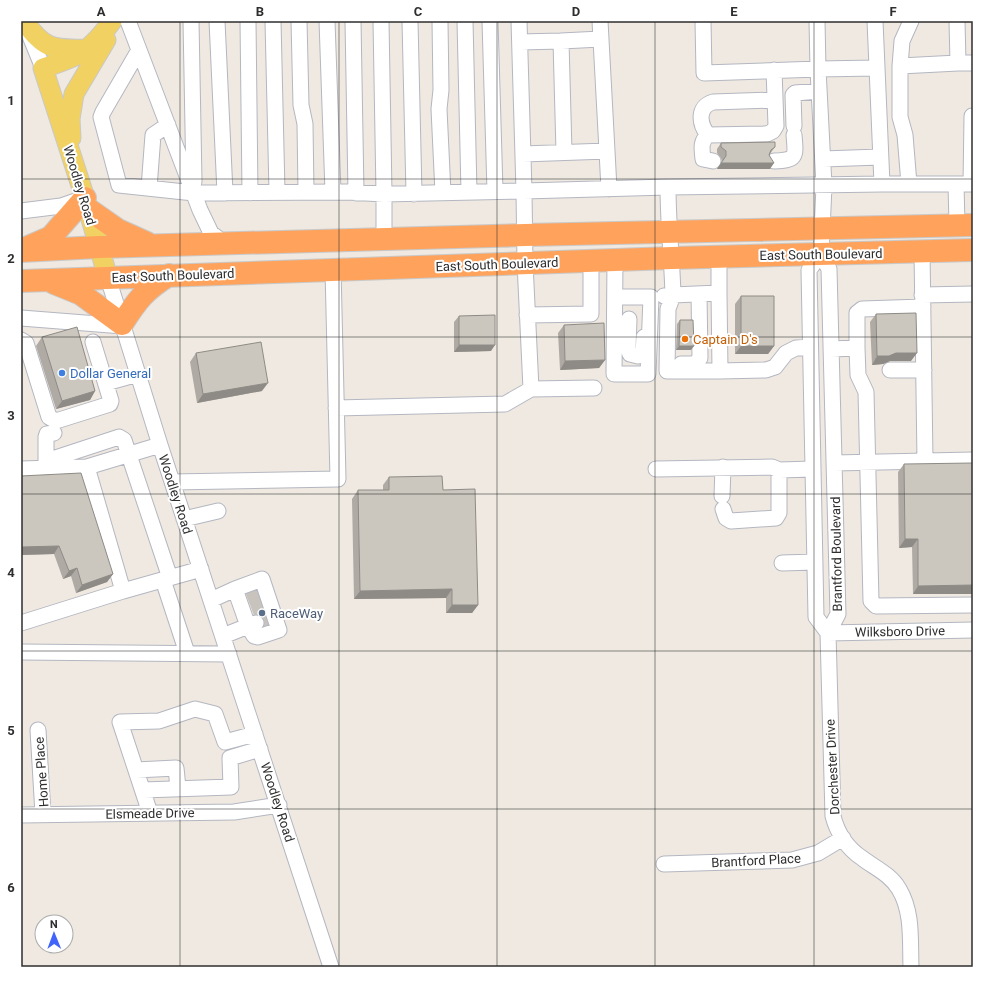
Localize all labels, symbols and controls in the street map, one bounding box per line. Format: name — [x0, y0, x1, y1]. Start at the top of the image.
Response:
text: A — [97, 4, 106, 19]
text: B — [256, 4, 264, 19]
text: C — [414, 4, 423, 19]
text: D — [572, 4, 580, 19]
text: E — [730, 4, 738, 19]
text: F — [889, 4, 897, 19]
text: 1 — [7, 93, 15, 108]
street label: Woodley Road — [60, 143, 99, 227]
street label: East South Boulevard — [759, 246, 883, 263]
text: 2 — [7, 251, 15, 266]
street label: East South Boulevard — [435, 255, 559, 274]
street label: East South Boulevard — [111, 266, 235, 285]
place label: Captain D's — [693, 332, 758, 347]
marker: Captain D's — [680, 334, 690, 344]
place label: Dollar General — [70, 366, 151, 381]
marker: Dollar General — [57, 368, 67, 378]
text: 3 — [7, 408, 15, 423]
street label: Woodley Road — [156, 453, 195, 536]
street label: Brantford Boulevard — [828, 496, 845, 612]
text: 4 — [7, 565, 15, 580]
place label: RaceWay — [270, 606, 323, 621]
marker: RaceWay — [257, 608, 267, 618]
street label: Wilksboro Drive — [855, 623, 945, 640]
street label: Dorchester Drive — [822, 719, 842, 815]
text: 5 — [7, 723, 15, 738]
street label: Home Place — [32, 736, 51, 808]
street label: Woodley Road — [258, 761, 297, 844]
street label: Elsmeade Drive — [105, 805, 195, 822]
street label: Brantford Place — [711, 851, 801, 870]
text: 6 — [7, 880, 15, 895]
north arrow — [34, 914, 74, 954]
text: N — [50, 918, 58, 931]

